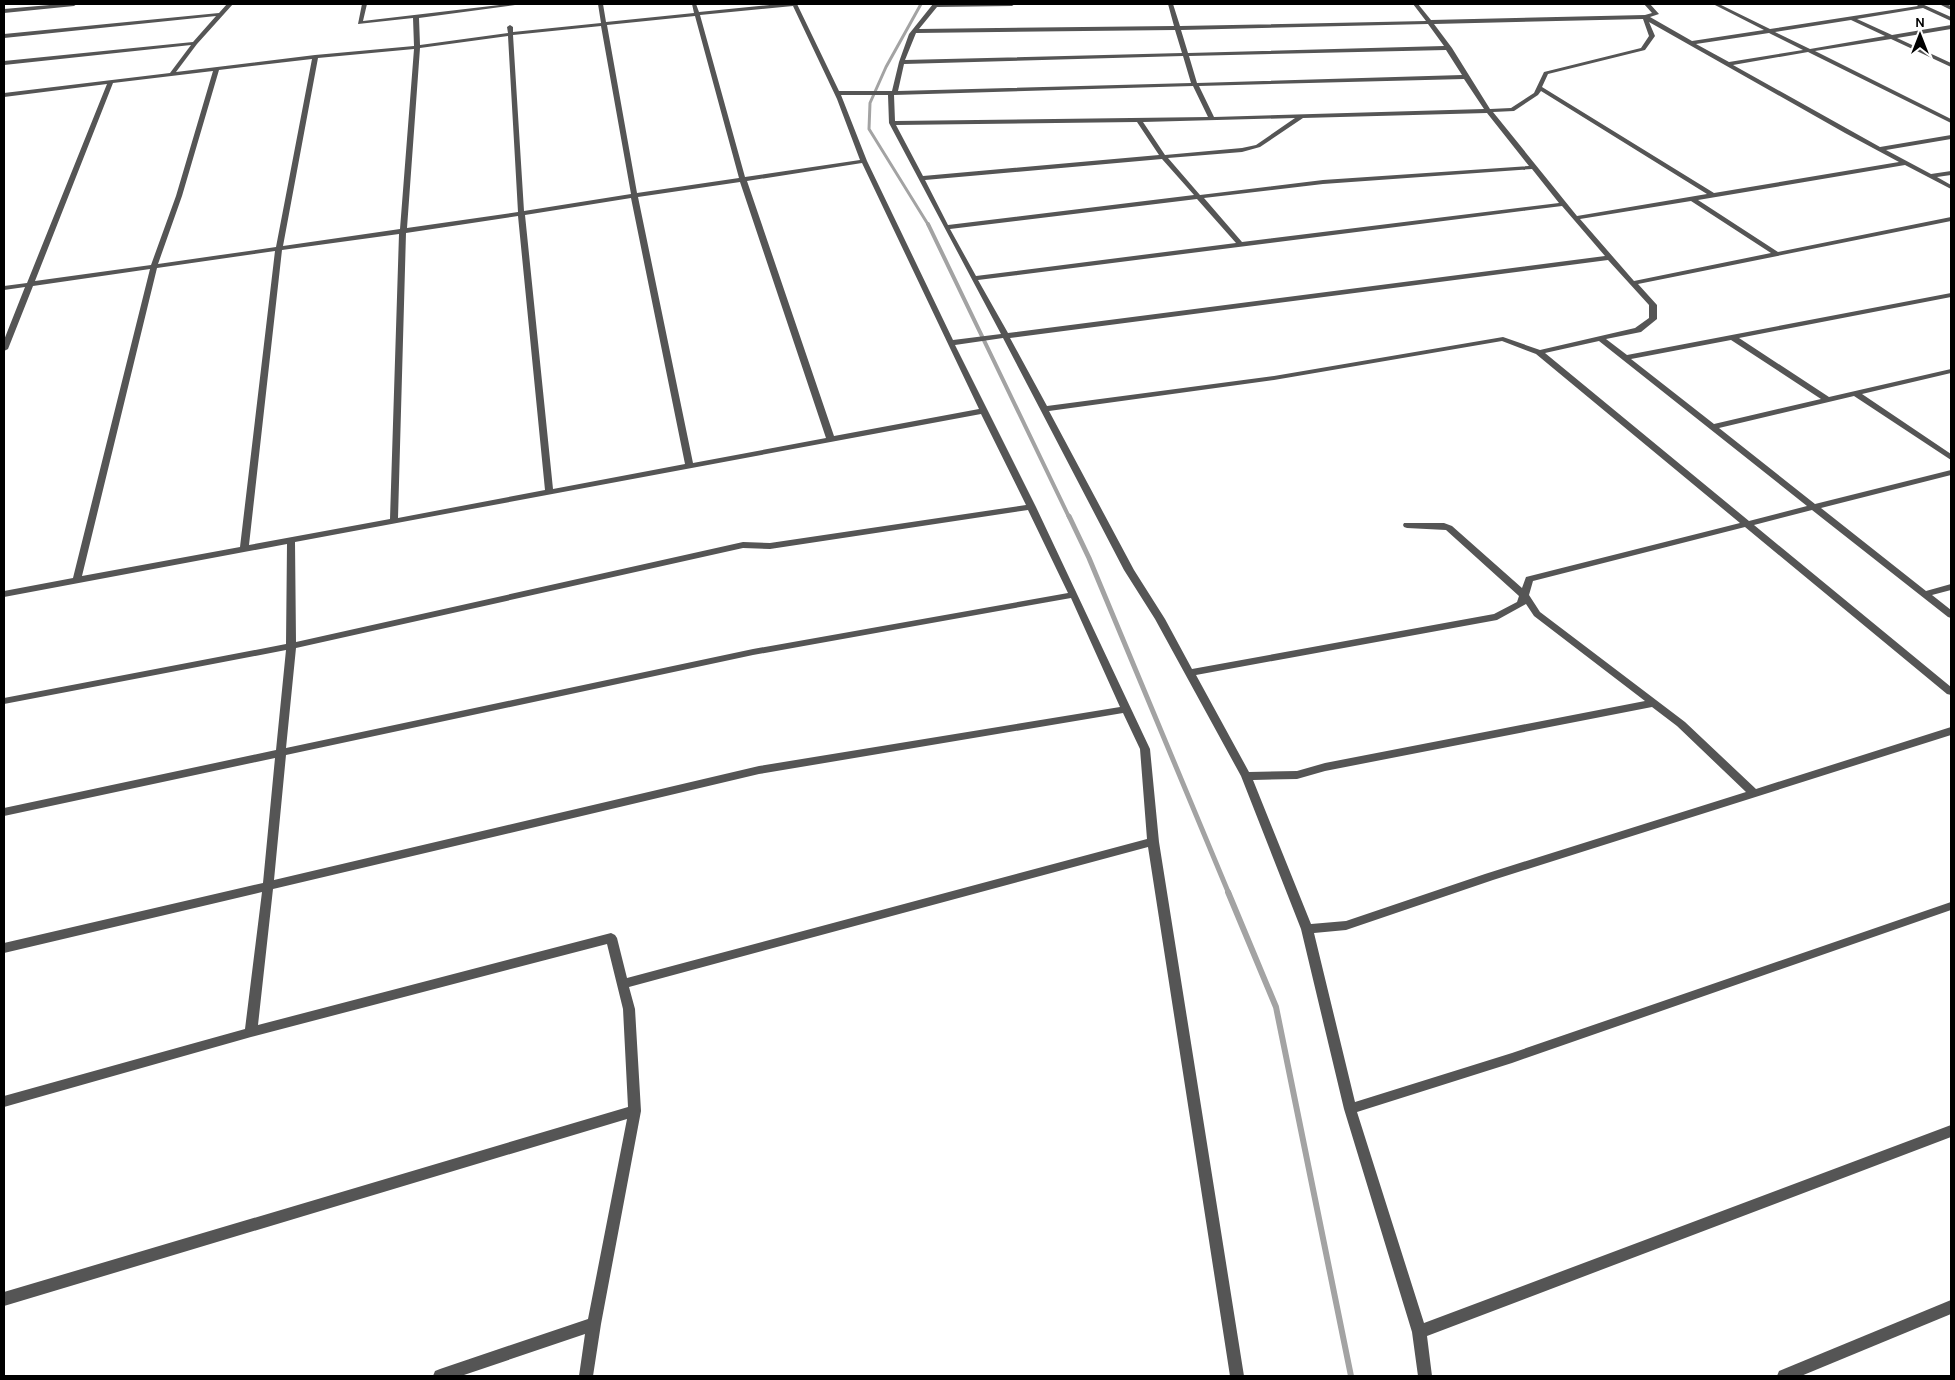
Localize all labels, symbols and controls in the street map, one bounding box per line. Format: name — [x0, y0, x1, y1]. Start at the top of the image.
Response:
north arrow — [1895, 10, 1945, 60]
text: N — [1915, 14, 1925, 31]

